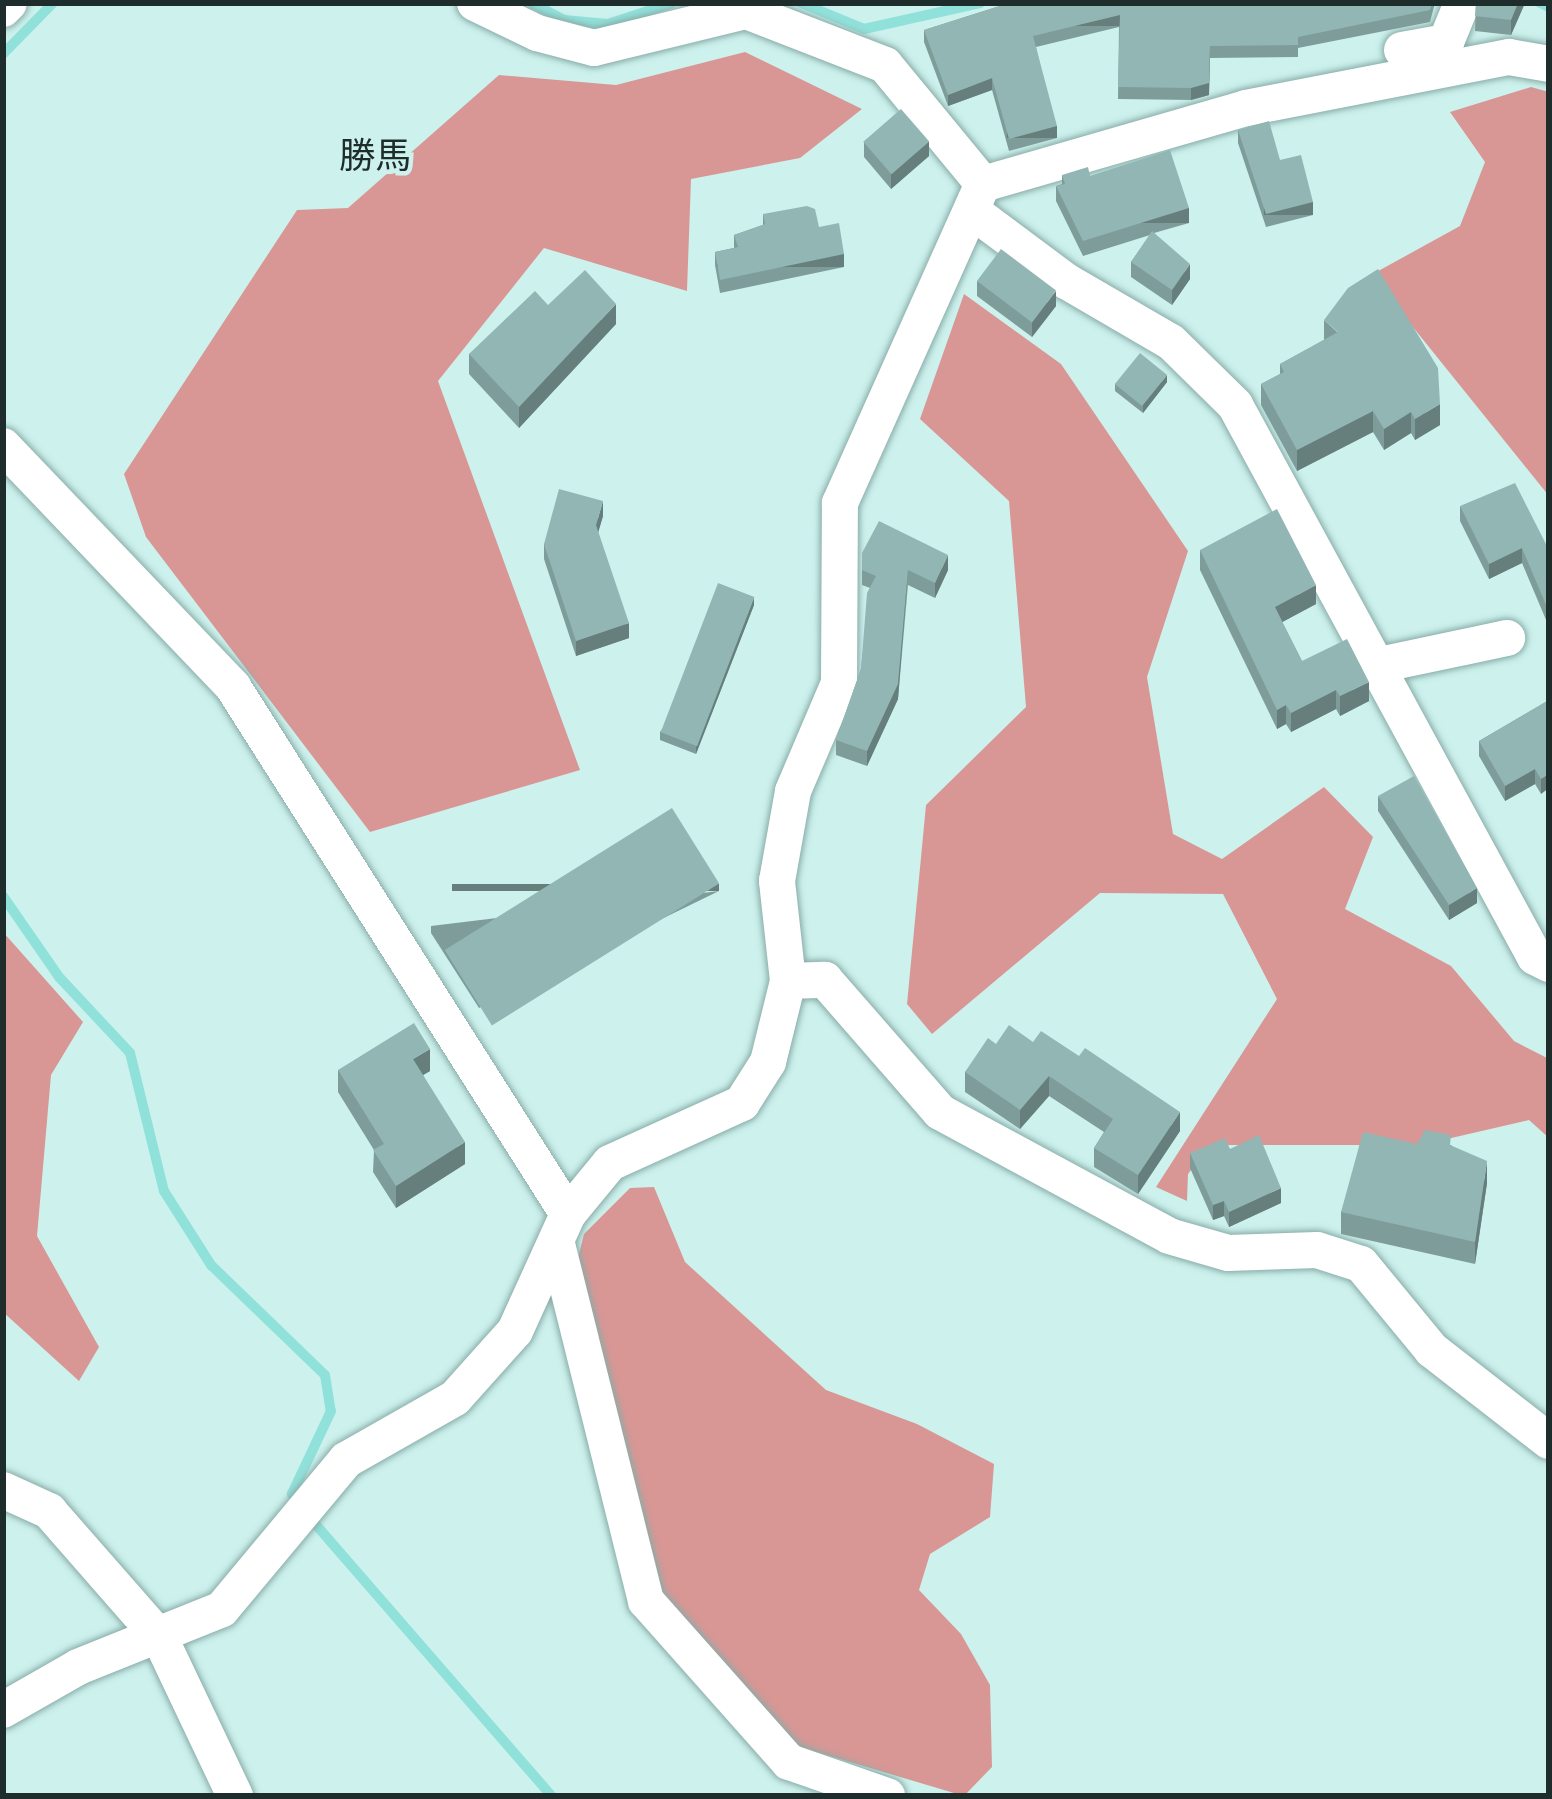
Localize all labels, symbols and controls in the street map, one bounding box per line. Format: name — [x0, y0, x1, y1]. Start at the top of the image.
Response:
district label: 勝馬 — [339, 134, 411, 178]

